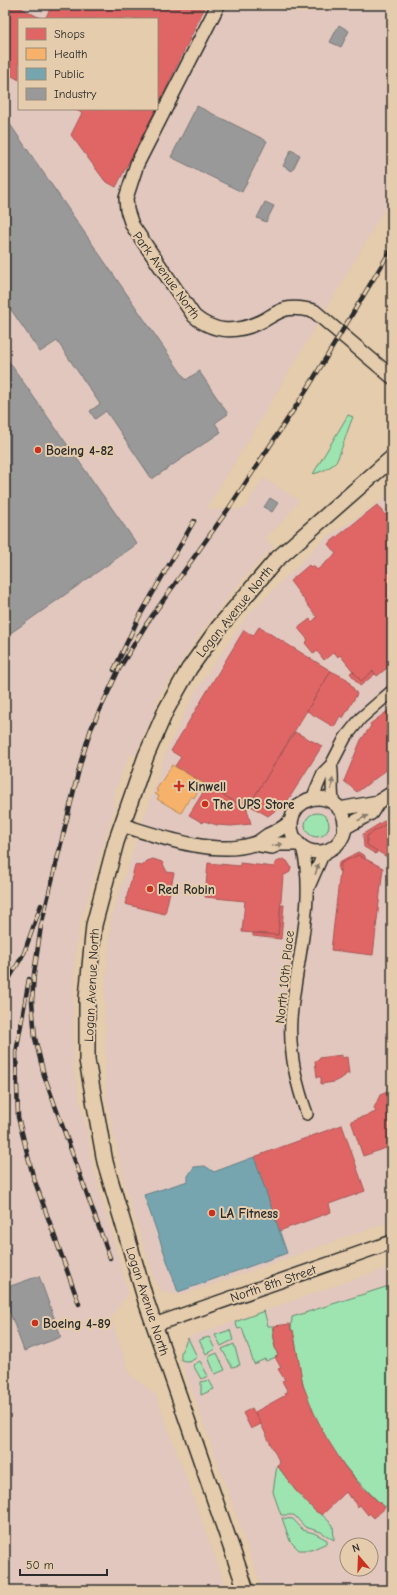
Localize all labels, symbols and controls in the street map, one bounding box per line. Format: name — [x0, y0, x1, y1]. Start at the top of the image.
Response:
legend — [18, 18, 158, 110]
text: Shops — [54, 27, 85, 41]
text: Health — [54, 47, 87, 61]
text: Public — [54, 67, 85, 81]
text: Industry — [54, 87, 97, 101]
street label: Park Avenue North — [130, 229, 203, 322]
place label: Boeing 4-82 — [46, 443, 114, 458]
marker: Boeing 4-82 — [33, 445, 43, 455]
street label: Logan Avenue North — [193, 562, 276, 660]
one-way arrow — [329, 778, 335, 790]
place label: Kinwell — [188, 779, 226, 794]
marker: Kinwell — [173, 780, 185, 792]
place label: The UPS Store — [213, 797, 295, 812]
marker: The UPS Store — [200, 799, 210, 809]
one-way arrow — [358, 814, 369, 821]
one-way arrow — [270, 842, 283, 848]
one-way arrow — [314, 862, 320, 874]
place label: Red Robin — [158, 882, 215, 897]
marker: Red Robin — [145, 884, 155, 894]
street label: Logan Avenue North — [81, 928, 102, 1042]
street label: North 10th Place — [272, 929, 297, 1024]
place label: LA Fitness — [220, 1206, 278, 1221]
marker: LA Fitness — [207, 1208, 217, 1218]
street label: Logan Avenue North — [123, 1245, 172, 1357]
street label: North 8th Street — [228, 1261, 319, 1305]
place label: Boeing 4-89 — [43, 1316, 111, 1331]
marker: Boeing 4-89 — [30, 1318, 40, 1328]
north arrow — [339, 1537, 379, 1577]
text: N — [350, 1541, 361, 1555]
scale bar — [20, 1551, 107, 1577]
text: 50 m — [26, 1558, 54, 1572]

